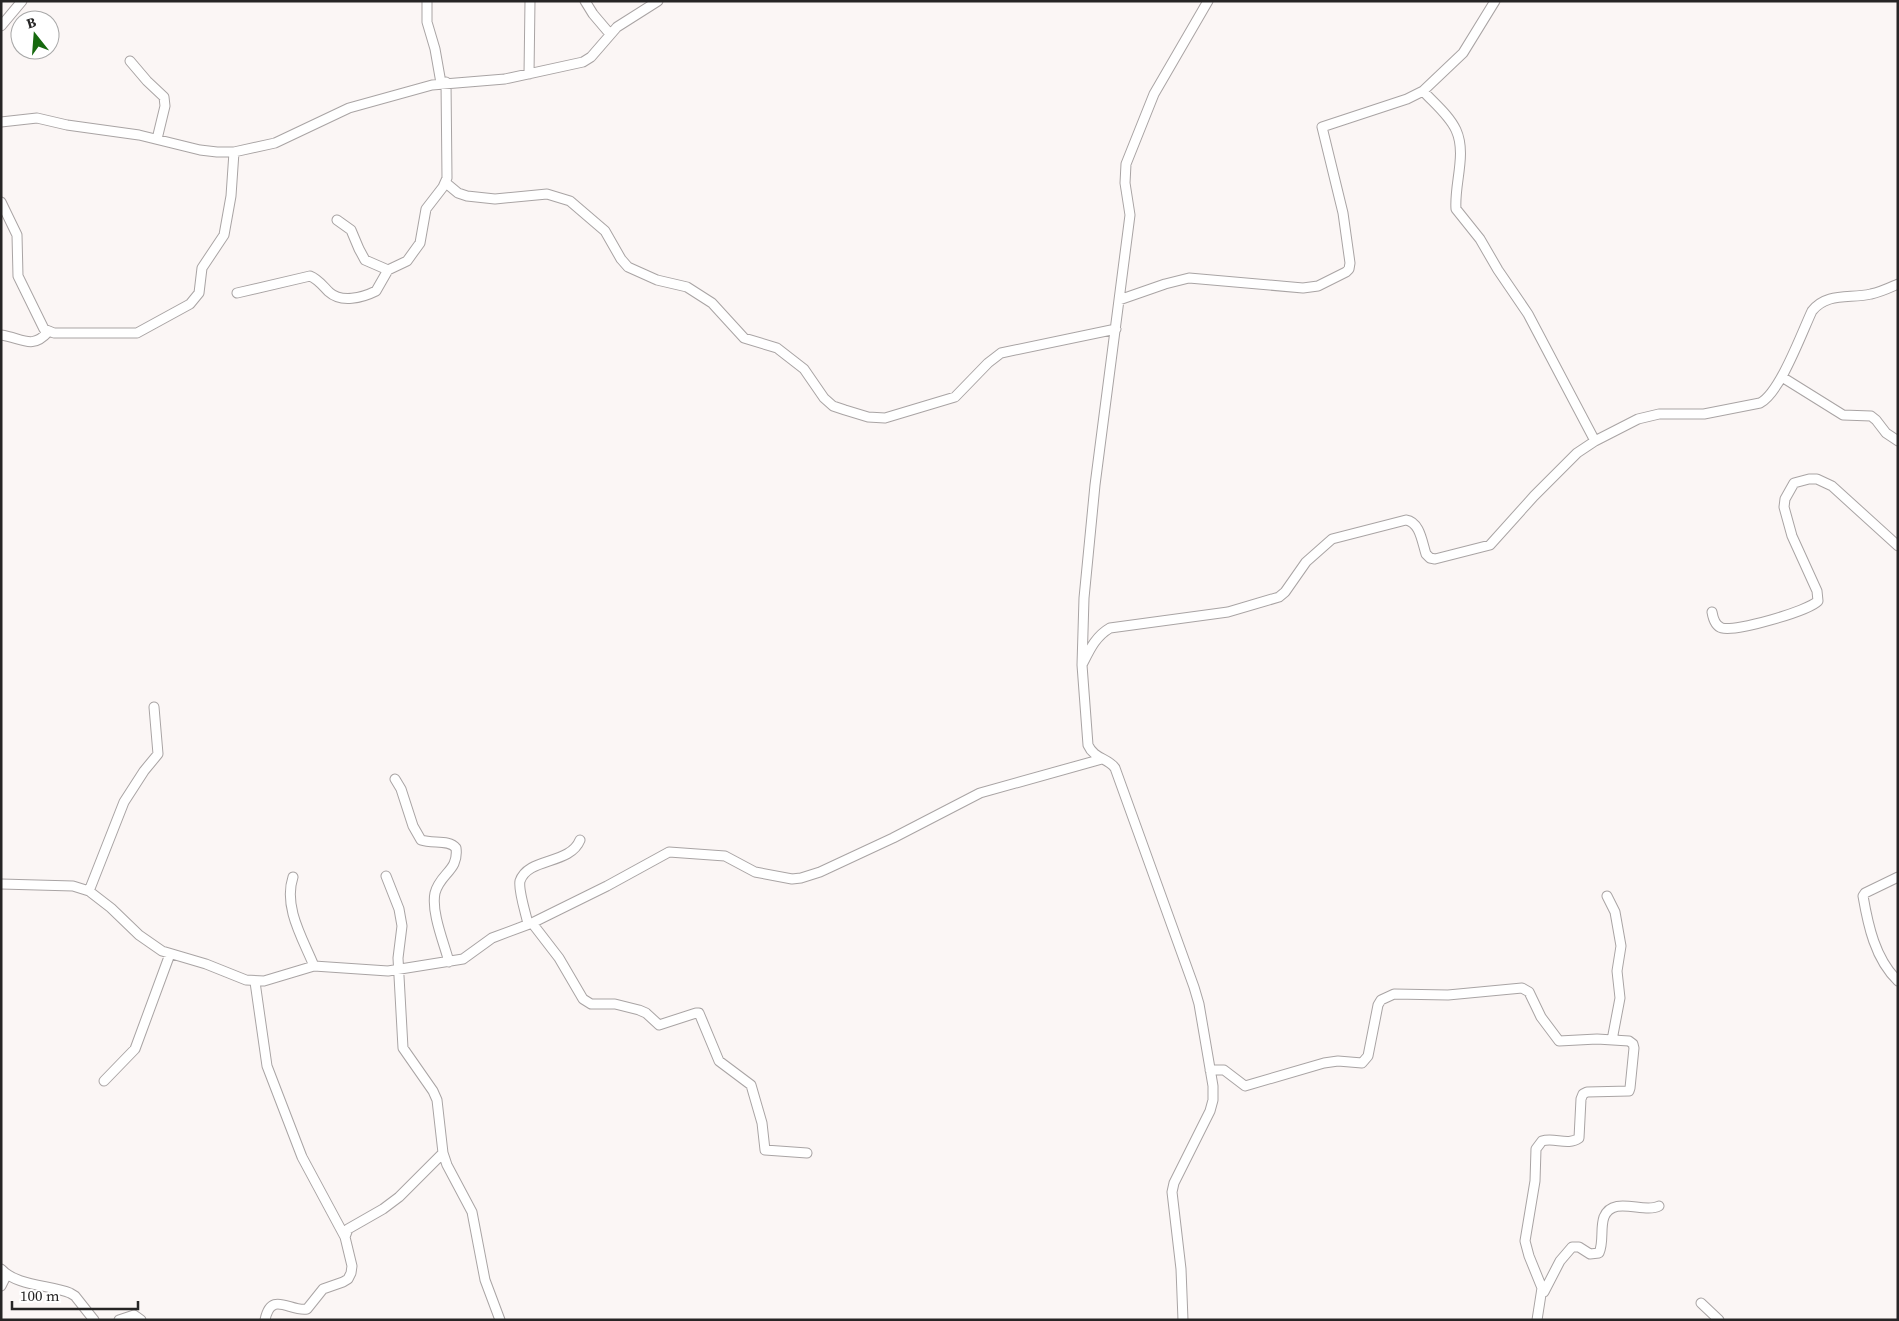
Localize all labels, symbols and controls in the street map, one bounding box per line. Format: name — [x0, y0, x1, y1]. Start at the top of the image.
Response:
north arrow — [10, 10, 60, 60]
text: B — [24, 12, 38, 33]
scale bar — [12, 1278, 139, 1310]
text: 100 m — [20, 1285, 60, 1306]

